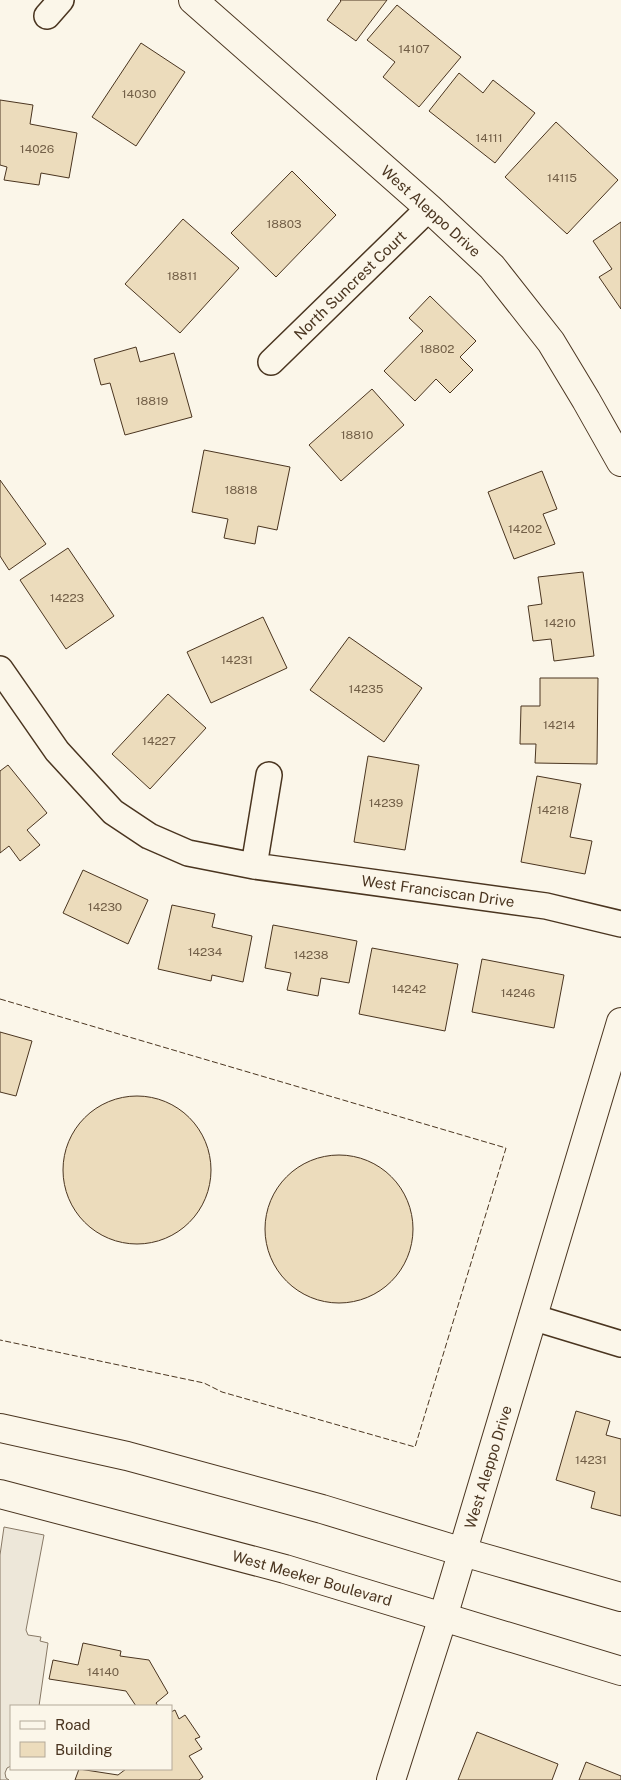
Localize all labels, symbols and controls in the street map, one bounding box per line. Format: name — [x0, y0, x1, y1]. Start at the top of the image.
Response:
house number: 14107 — [398, 42, 430, 56]
house number: 14030 — [122, 87, 156, 101]
house number: 14111 — [475, 131, 503, 145]
house number: 14026 — [20, 142, 54, 156]
street label: West Aleppo Drive — [378, 162, 484, 260]
house number: 14115 — [547, 171, 577, 185]
house number: 18803 — [266, 217, 302, 231]
street label: North Suncrest Court — [290, 227, 410, 343]
house number: 18811 — [167, 269, 197, 283]
house number: 18802 — [420, 342, 454, 356]
house number: 18819 — [136, 394, 168, 408]
house number: 18810 — [341, 428, 373, 442]
house number: 18818 — [225, 483, 258, 497]
house number: 14202 — [508, 522, 542, 536]
house number: 14223 — [50, 591, 84, 605]
house number: 14210 — [544, 616, 576, 630]
house number: 14231 — [221, 653, 253, 667]
house number: 14235 — [349, 682, 384, 696]
house number: 14214 — [543, 718, 575, 732]
house number: 14227 — [142, 734, 176, 748]
house number: 14239 — [369, 796, 403, 810]
house number: 14218 — [537, 803, 569, 817]
street label: West Franciscan Drive — [360, 872, 516, 910]
house number: 14230 — [88, 900, 122, 914]
house number: 14234 — [188, 945, 223, 959]
house number: 14238 — [294, 948, 329, 962]
house number: 14242 — [392, 982, 426, 996]
house number: 14246 — [501, 986, 535, 1000]
street label: West Aleppo Drive — [461, 1403, 515, 1531]
house number: 14231 — [575, 1453, 607, 1467]
street label: West Meeker Boulevard — [230, 1547, 394, 1609]
house number: 14140 — [87, 1665, 119, 1679]
legend — [10, 1705, 172, 1770]
text: Road — [55, 1716, 91, 1733]
text: Building — [55, 1741, 113, 1758]

